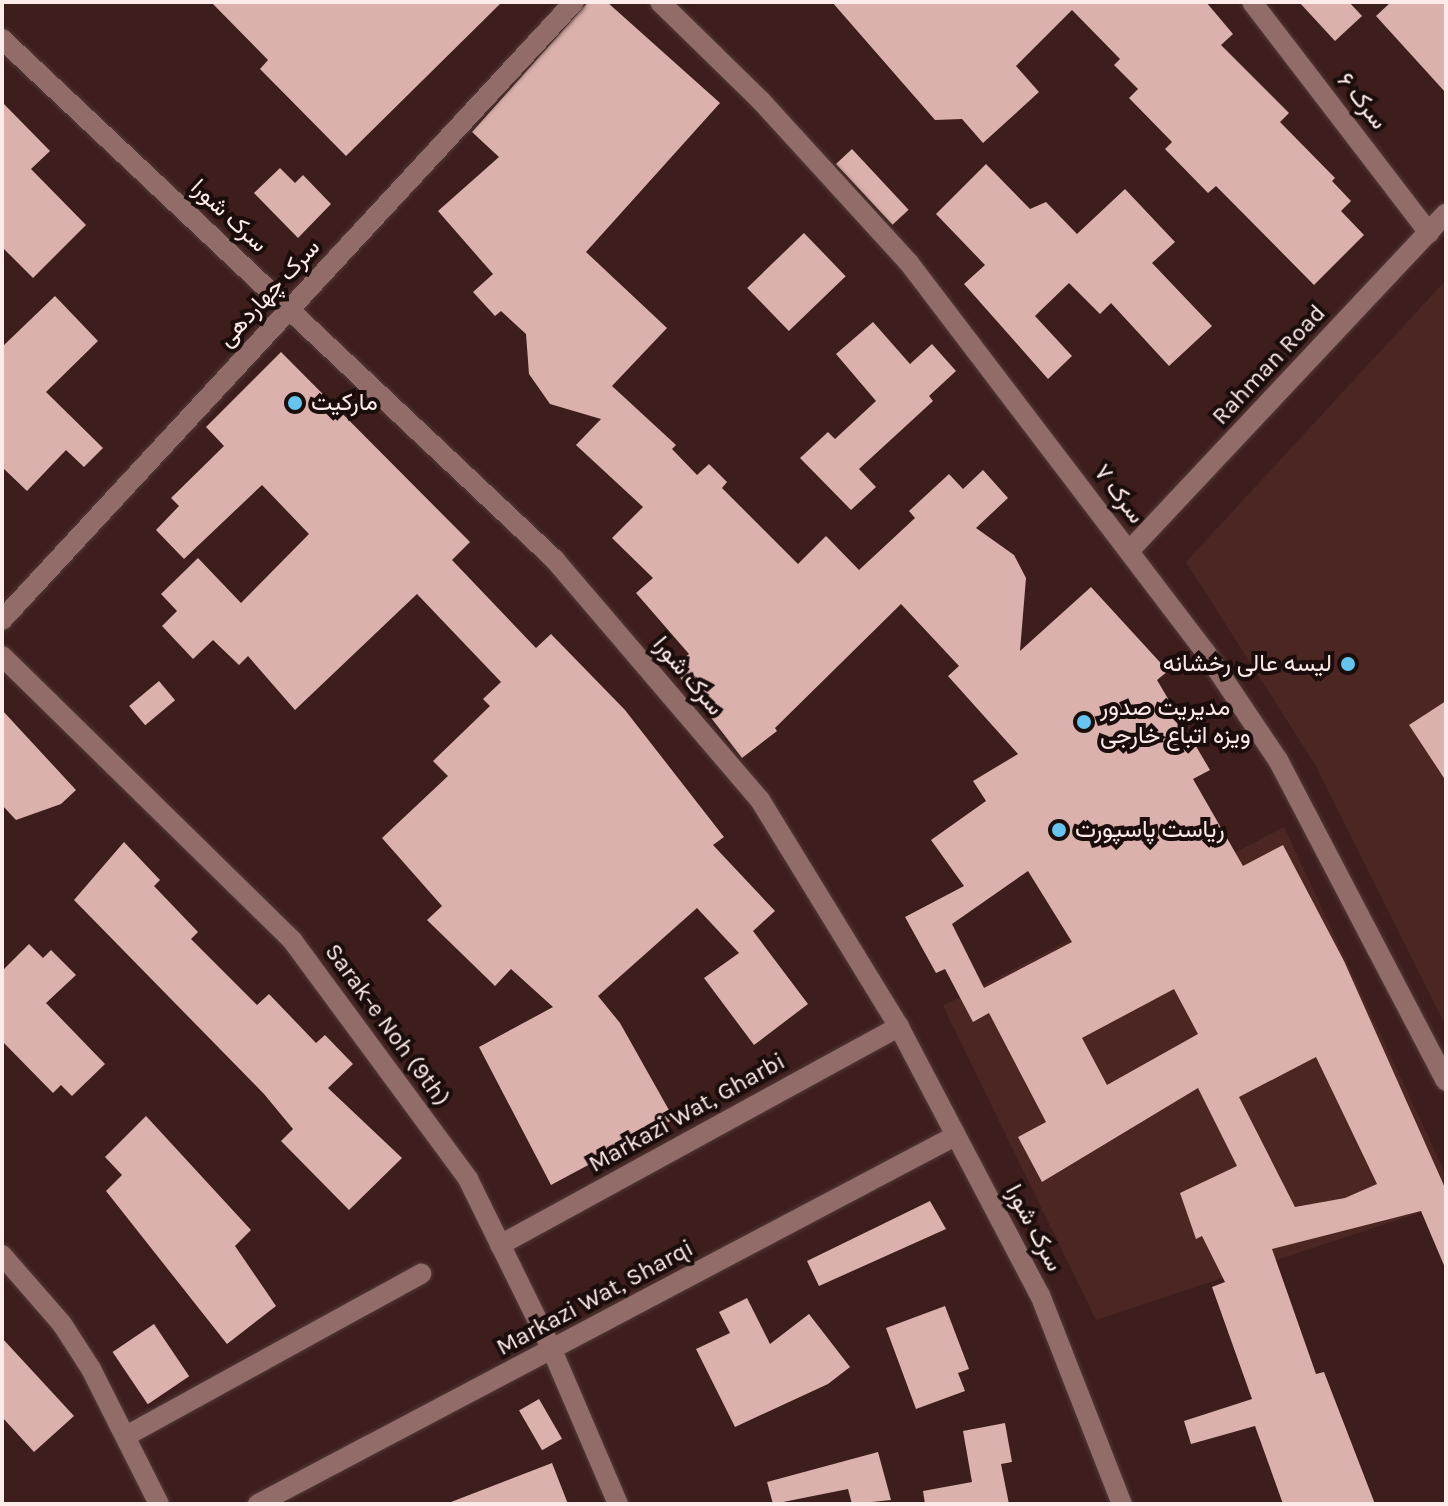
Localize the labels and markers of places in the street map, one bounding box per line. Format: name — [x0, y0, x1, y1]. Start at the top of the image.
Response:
place label: مارکیت — [311, 389, 378, 417]
marker: مارکیت — [286, 394, 304, 412]
place label: لیسه عالی رخشانه — [1163, 650, 1332, 678]
marker: لیسه عالی رخشانه — [1339, 655, 1357, 673]
place label: مدیریت صدور ویزه اتباع خارجی — [1100, 694, 1251, 750]
marker: مدیریت صدور ویزه اتباع خارجی — [1075, 713, 1093, 731]
place label: ریاست پاسپورت — [1075, 816, 1225, 844]
marker: ریاست پاسپورت — [1050, 821, 1068, 839]

